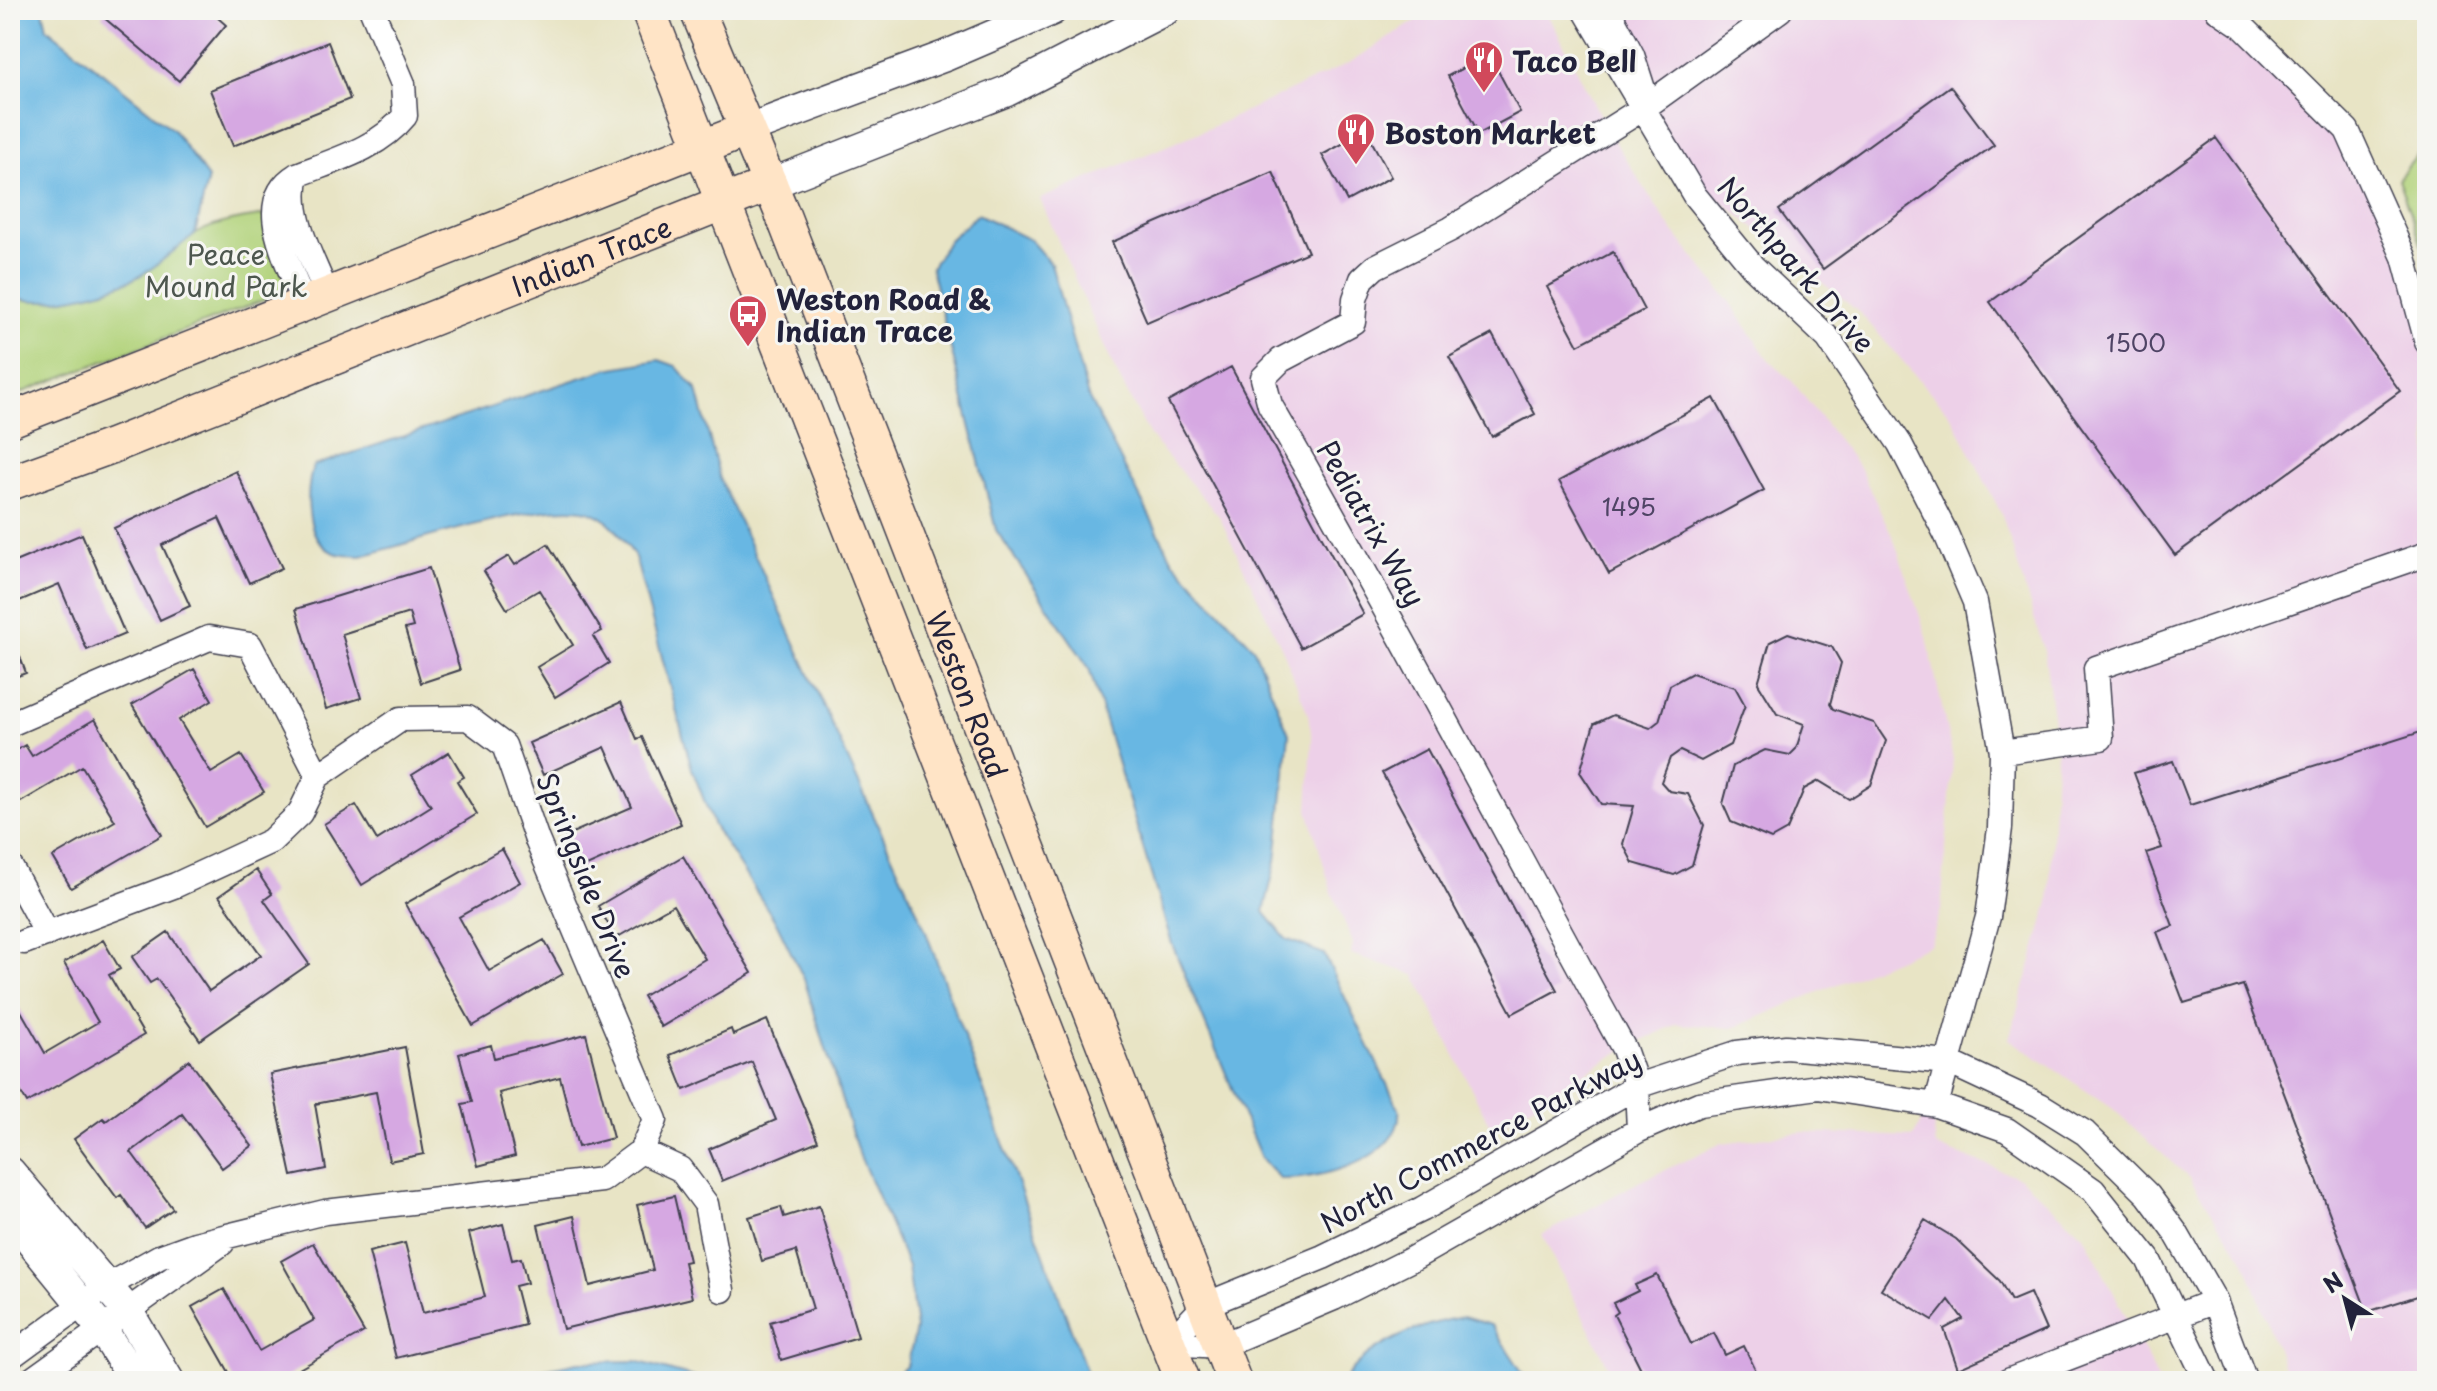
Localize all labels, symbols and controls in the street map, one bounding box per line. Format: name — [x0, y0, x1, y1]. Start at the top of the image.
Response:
restaurant icon: Taco Bell — [1463, 39, 1505, 94]
place label: Taco Bell — [1512, 39, 1637, 82]
restaurant icon: Boston Market — [1335, 111, 1377, 166]
place label: Boston Market — [1384, 111, 1596, 154]
street label: Northpark Drive — [1708, 166, 1886, 362]
street label: Indian Trace — [504, 204, 677, 307]
park label: Peace Mound Park — [144, 232, 308, 307]
place label: Weston Road & Indian Trace — [776, 277, 991, 352]
bus stop icon: Weston Road & Indian Trace — [727, 293, 769, 348]
house number: 1500 — [2106, 324, 2166, 360]
street label: Pediatrix Way — [1307, 432, 1437, 614]
house number: 1495 — [1602, 488, 1656, 524]
street label: Weston Road — [916, 604, 1020, 784]
street label: Springside Drive — [526, 766, 648, 984]
street label: North Commerce Parkway — [1312, 1037, 1648, 1243]
north arrow — [2305, 1259, 2385, 1339]
text: N — [2316, 1263, 2349, 1300]

